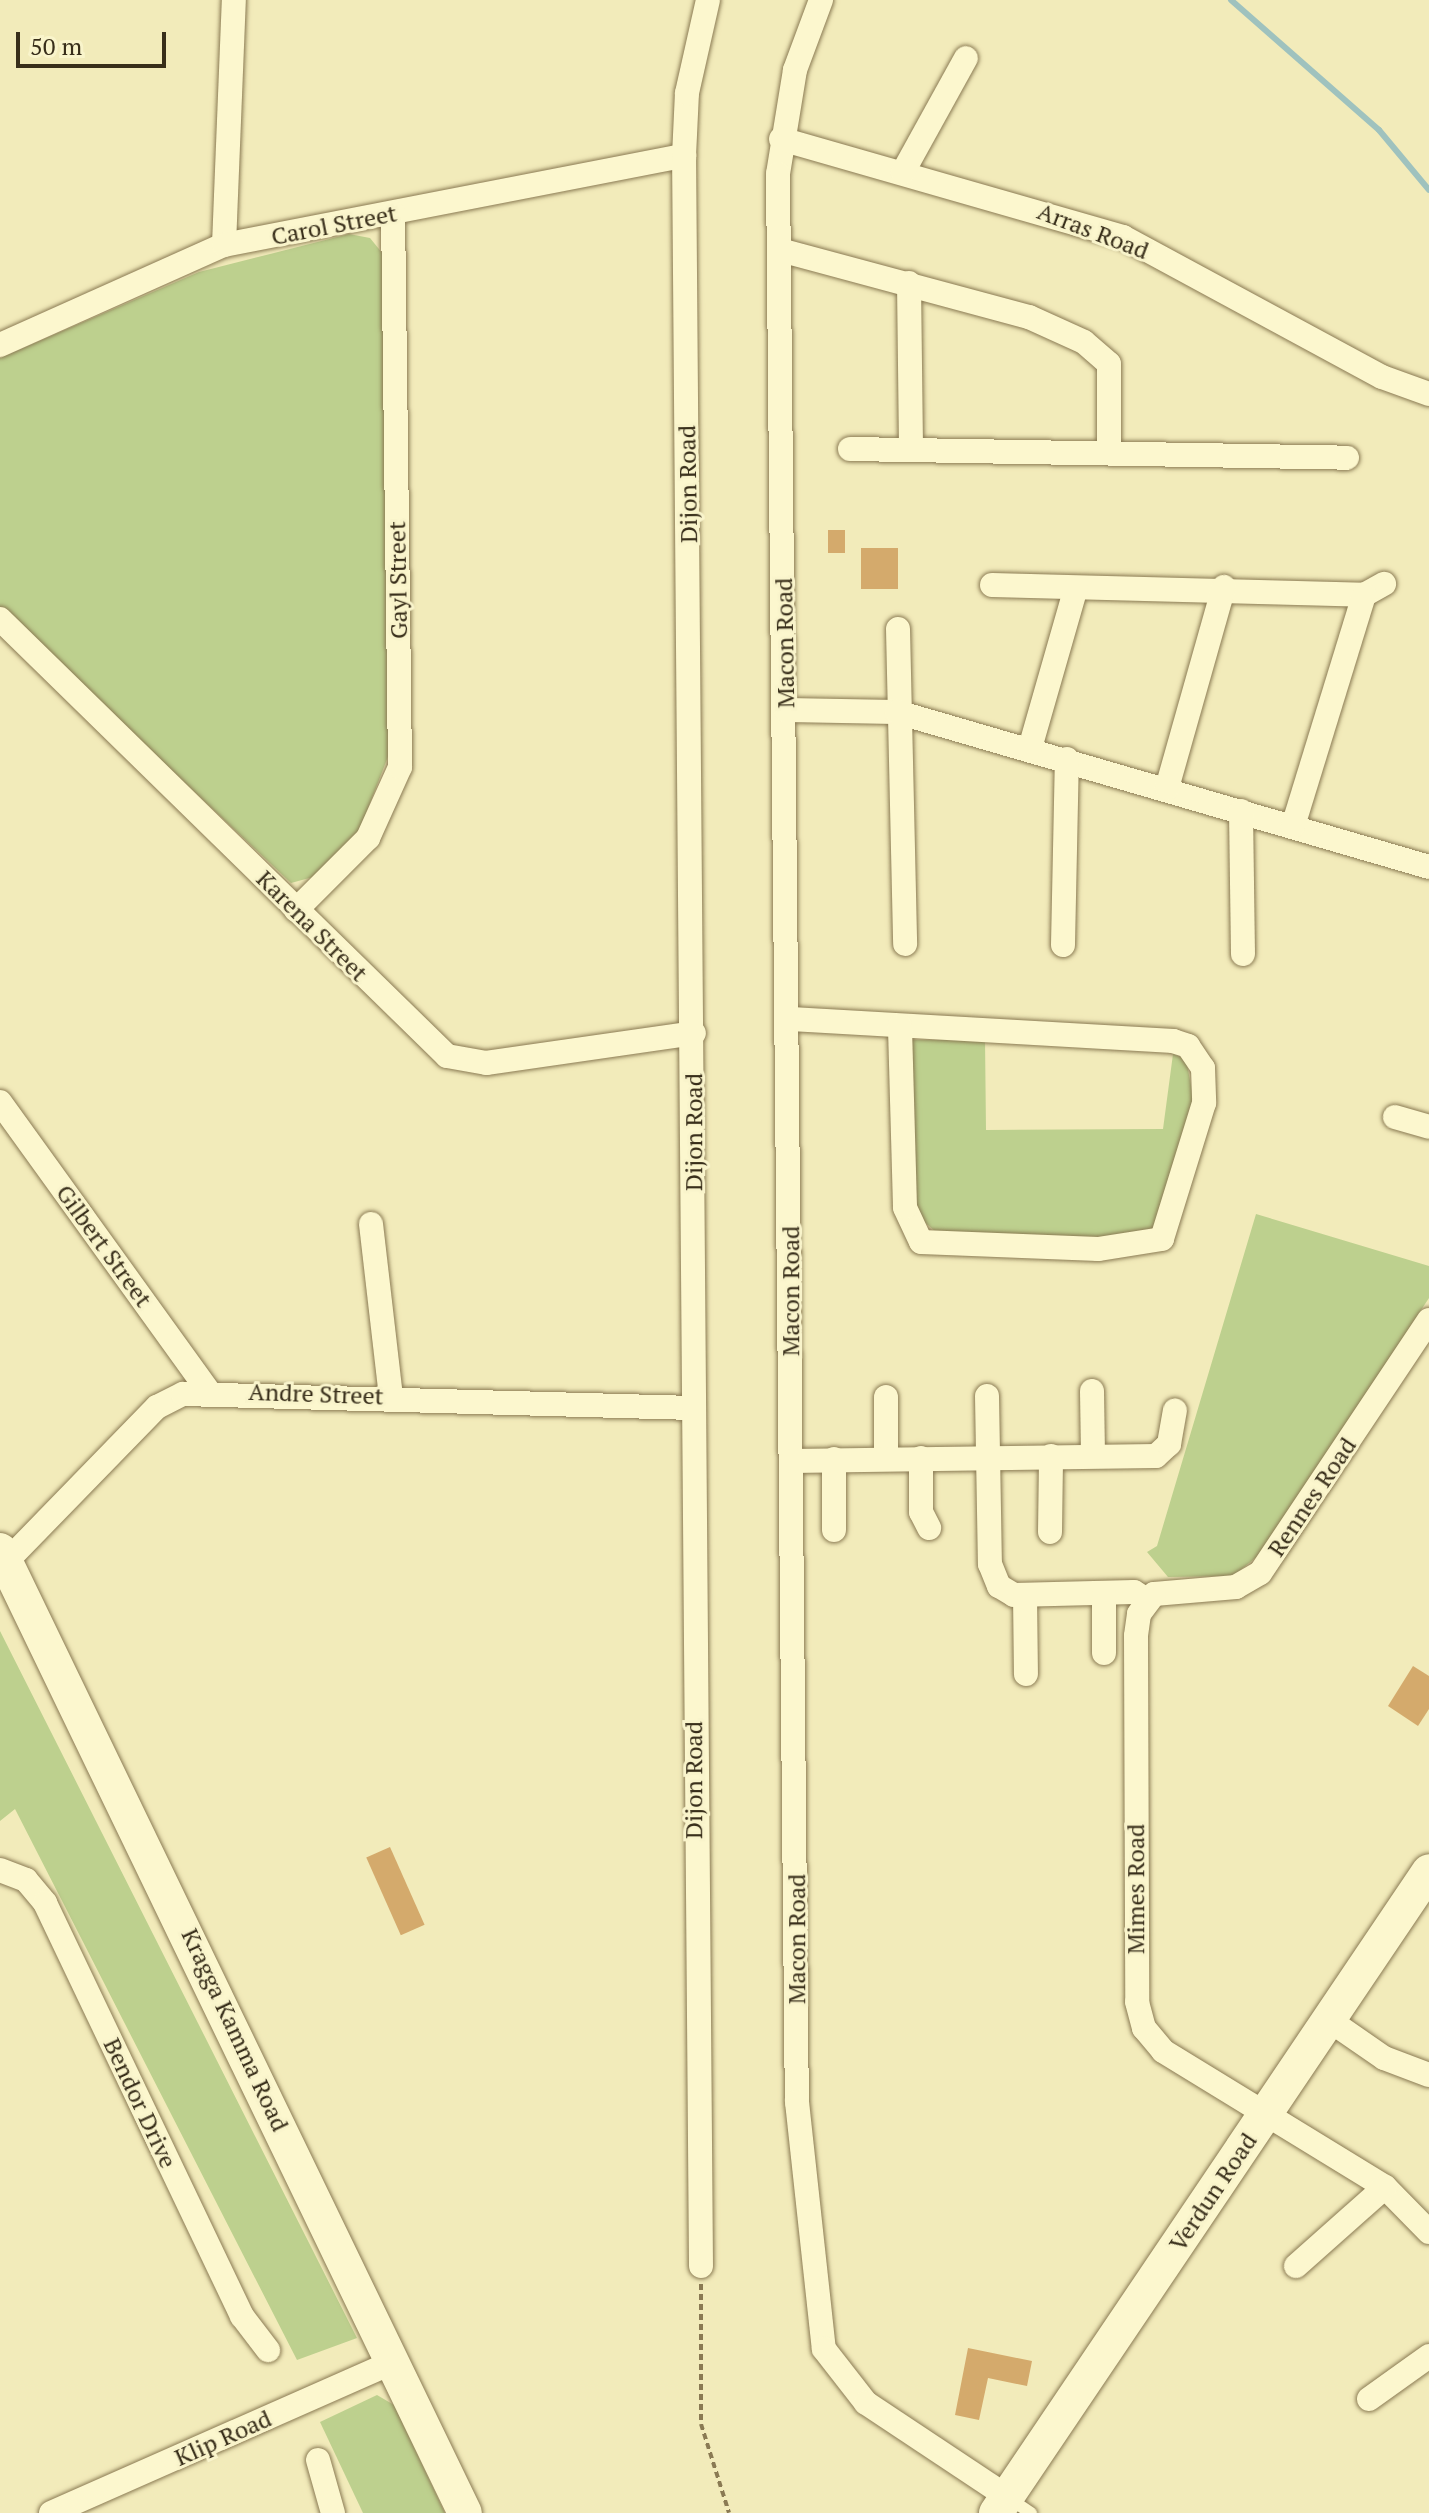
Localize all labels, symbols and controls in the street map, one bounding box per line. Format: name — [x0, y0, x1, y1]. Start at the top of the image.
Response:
scale bar — [20, 16, 170, 66]
text: 50 m — [30, 30, 82, 62]
street label: Arras Road — [1033, 197, 1153, 265]
street label: Carol Street — [269, 199, 399, 251]
street label: Dijon Road — [673, 425, 703, 543]
street label: Gayl Street — [383, 521, 413, 639]
street label: Macon Road — [769, 577, 801, 709]
street label: Karena Street — [250, 864, 374, 988]
street label: Dijon Road — [680, 1073, 708, 1191]
street label: Gilbert Street — [50, 1179, 158, 1313]
street label: Macon Road — [777, 1226, 805, 1356]
street label: Andre Street — [248, 1377, 384, 1411]
street label: Rennes Road — [1262, 1432, 1362, 1562]
street label: Dijon Road — [680, 1721, 708, 1839]
street label: Mimes Road — [1122, 1824, 1150, 1954]
street label: Macon Road — [783, 1874, 811, 2004]
street label: Kragga Kamma Road — [175, 1924, 295, 2136]
street label: Bendor Drive — [97, 2033, 183, 2173]
street label: Verdun Road — [1163, 2127, 1263, 2257]
street label: Klip Road — [170, 2404, 276, 2472]

